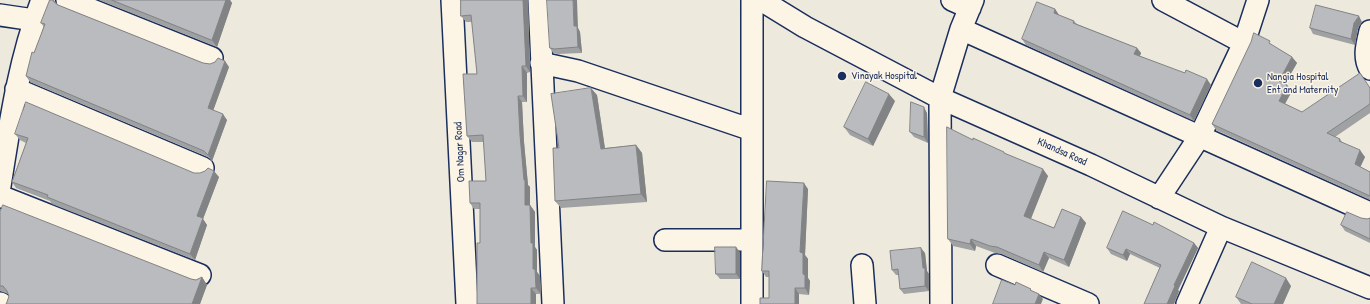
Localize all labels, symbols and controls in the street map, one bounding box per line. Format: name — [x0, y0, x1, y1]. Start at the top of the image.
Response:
place label: Vinayak Hospital — [851, 69, 917, 83]
marker: Vinayak Hospital — [836, 70, 848, 82]
place label: Nangia Hospital Ent and Maternity — [1267, 70, 1338, 96]
marker: Nangia Hospital Ent and Maternity — [1252, 77, 1264, 89]
street label: Om Nagar Road — [452, 122, 468, 182]
street label: Khandsa Road — [1035, 135, 1089, 169]

